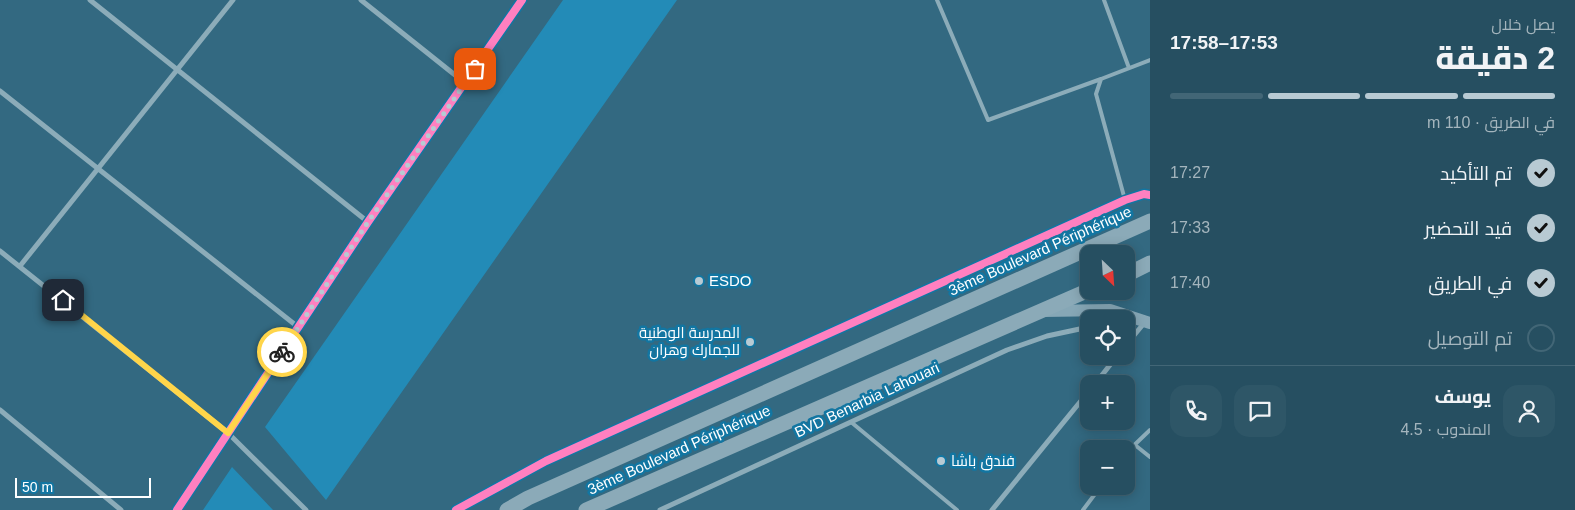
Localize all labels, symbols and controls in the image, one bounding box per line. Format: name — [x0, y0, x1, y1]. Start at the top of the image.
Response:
text: يصل خلال — [1491, 16, 1555, 33]
text: 17:53–17:58 — [1170, 32, 1278, 53]
text: 2 دقيقة — [1435, 40, 1555, 76]
pin — [454, 48, 496, 90]
icon: bag — [461, 55, 489, 83]
text: في الطريق · 110 m — [1427, 114, 1555, 131]
icon: check — [1527, 159, 1555, 187]
text: تم التأكيد — [1440, 163, 1512, 184]
text: 17:27 — [1170, 164, 1210, 181]
street label: 3ème Boulevard Périphérique — [946, 202, 1134, 299]
icon: check — [1527, 214, 1555, 242]
text: قيد التحضير — [1425, 218, 1512, 239]
text: 17:33 — [1170, 219, 1210, 236]
north arrow — [1080, 245, 1135, 300]
map controls — [1080, 245, 1135, 495]
icon: check — [1527, 269, 1555, 297]
place label: ESDO — [709, 272, 752, 289]
text: في الطريق — [1428, 273, 1512, 294]
text: 17:40 — [1170, 274, 1210, 291]
marker: ESDO — [693, 275, 705, 287]
pin — [42, 279, 84, 321]
icon: home — [49, 286, 77, 314]
button: locate — [1080, 310, 1135, 365]
place label: المدرسة الوطنية للجمارك وهران — [639, 324, 740, 360]
courier — [257, 327, 307, 377]
text: تم التوصيل — [1428, 328, 1512, 349]
marker: المدرسة الوطنية للجمارك وهران — [744, 336, 756, 348]
icon: bike — [268, 338, 296, 366]
street label: BVD Benarbia Lahouari — [792, 359, 942, 441]
button: + — [1080, 375, 1135, 430]
button: phone — [1170, 385, 1222, 437]
button: chat — [1234, 385, 1286, 437]
button: person — [1503, 385, 1555, 437]
text: يوسف — [1435, 386, 1491, 407]
street label: 3ème Boulevard Périphérique — [585, 401, 773, 498]
text: المندوب · 4.5 — [1400, 421, 1491, 438]
button: − — [1080, 440, 1135, 495]
place label: فندق باشا — [951, 452, 1015, 471]
marker: فندق باشا — [935, 455, 947, 467]
scale bar — [15, 475, 151, 498]
text: 50 m — [22, 479, 53, 495]

